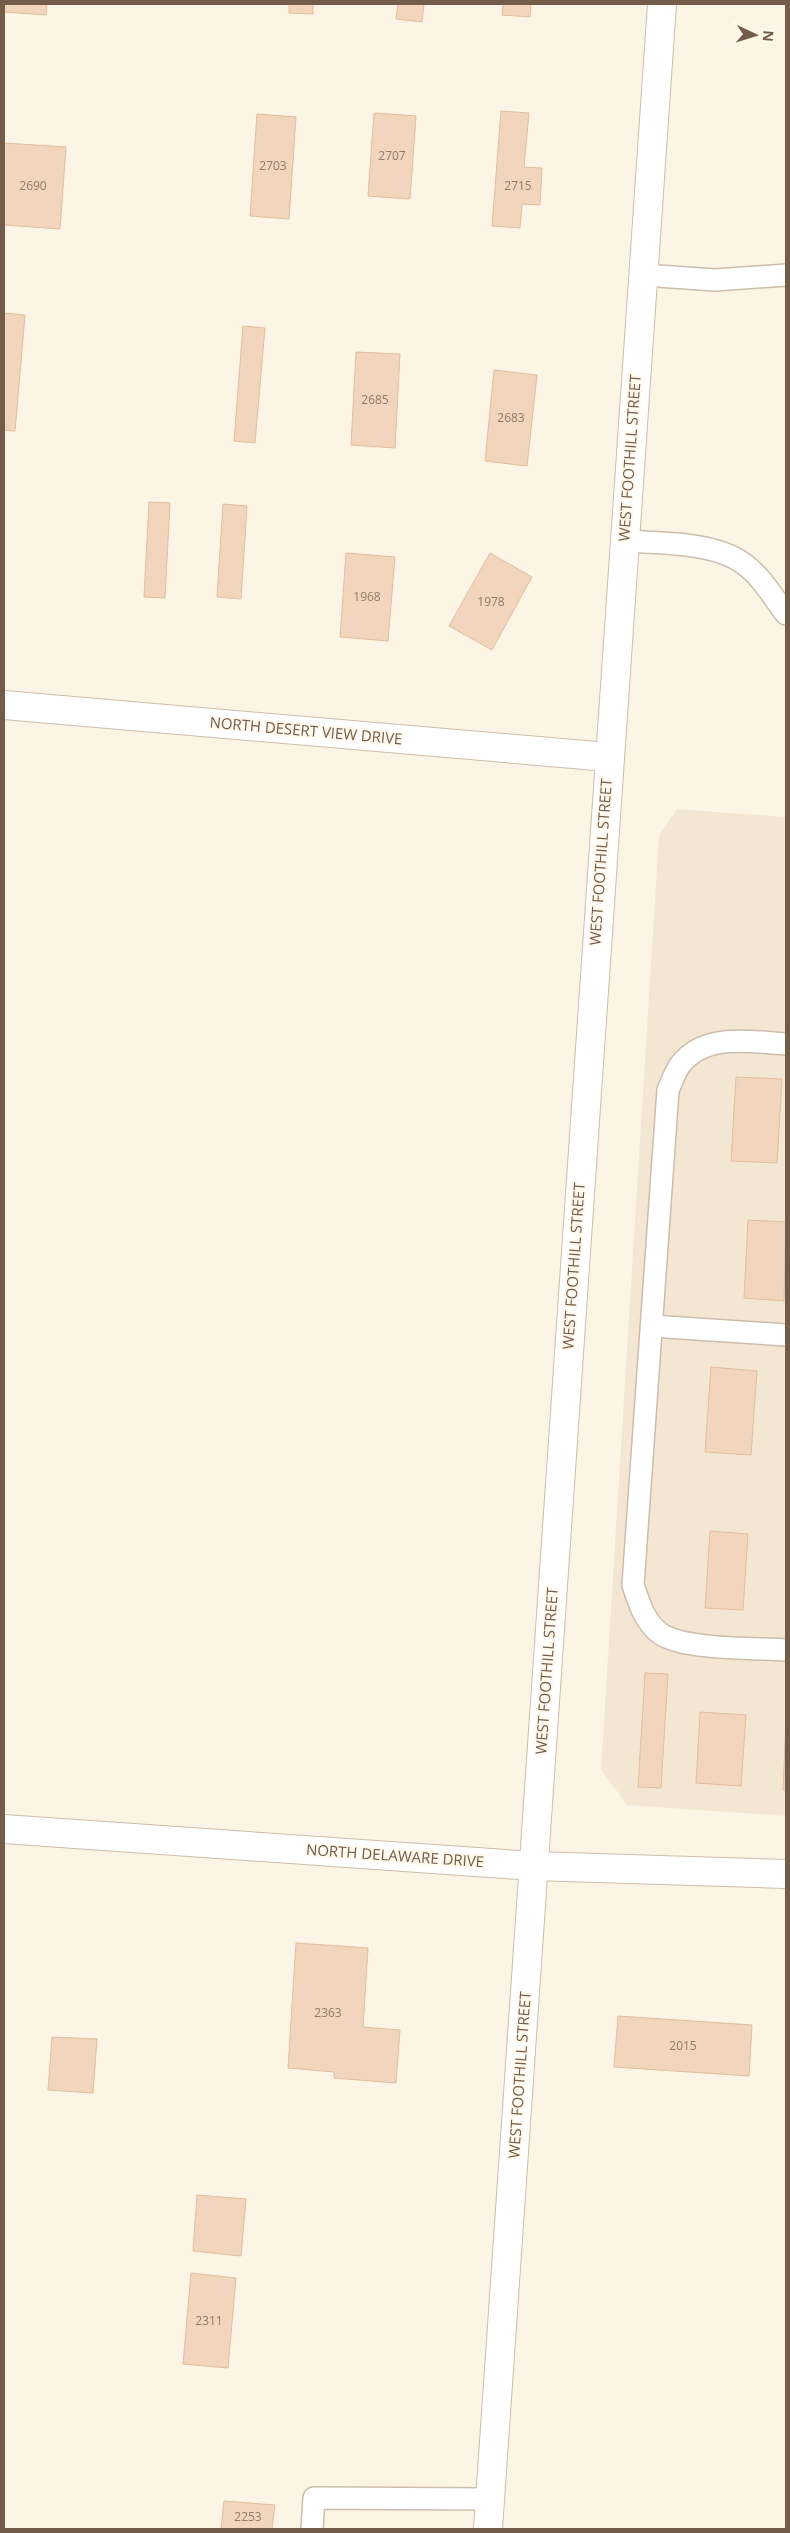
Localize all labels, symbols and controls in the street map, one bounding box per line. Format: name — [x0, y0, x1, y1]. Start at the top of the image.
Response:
north arrow — [730, 10, 780, 60]
text: N — [759, 30, 778, 42]
house number: 2707 — [378, 147, 406, 164]
house number: 2703 — [259, 157, 287, 174]
house number: 2690 — [19, 177, 47, 194]
house number: 2715 — [504, 177, 532, 194]
street label: WEST FOOTHILL STREET — [613, 373, 645, 542]
house number: 2685 — [361, 391, 389, 408]
house number: 2683 — [497, 409, 525, 426]
house number: 1968 — [353, 588, 381, 605]
house number: 1978 — [477, 593, 505, 610]
street label: NORTH DESERT VIEW DRIVE — [209, 712, 403, 748]
street label: WEST FOOTHILL STREET — [584, 777, 616, 946]
street label: WEST FOOTHILL STREET — [557, 1181, 589, 1350]
street label: WEST FOOTHILL STREET — [530, 1586, 562, 1755]
street label: NORTH DELAWARE DRIVE — [305, 1839, 485, 1871]
street label: WEST FOOTHILL STREET — [503, 1990, 535, 2159]
house number: 2363 — [314, 2004, 342, 2021]
house number: 2015 — [669, 2037, 697, 2054]
house number: 2311 — [195, 2312, 223, 2329]
house number: 2253 — [234, 2508, 262, 2525]

